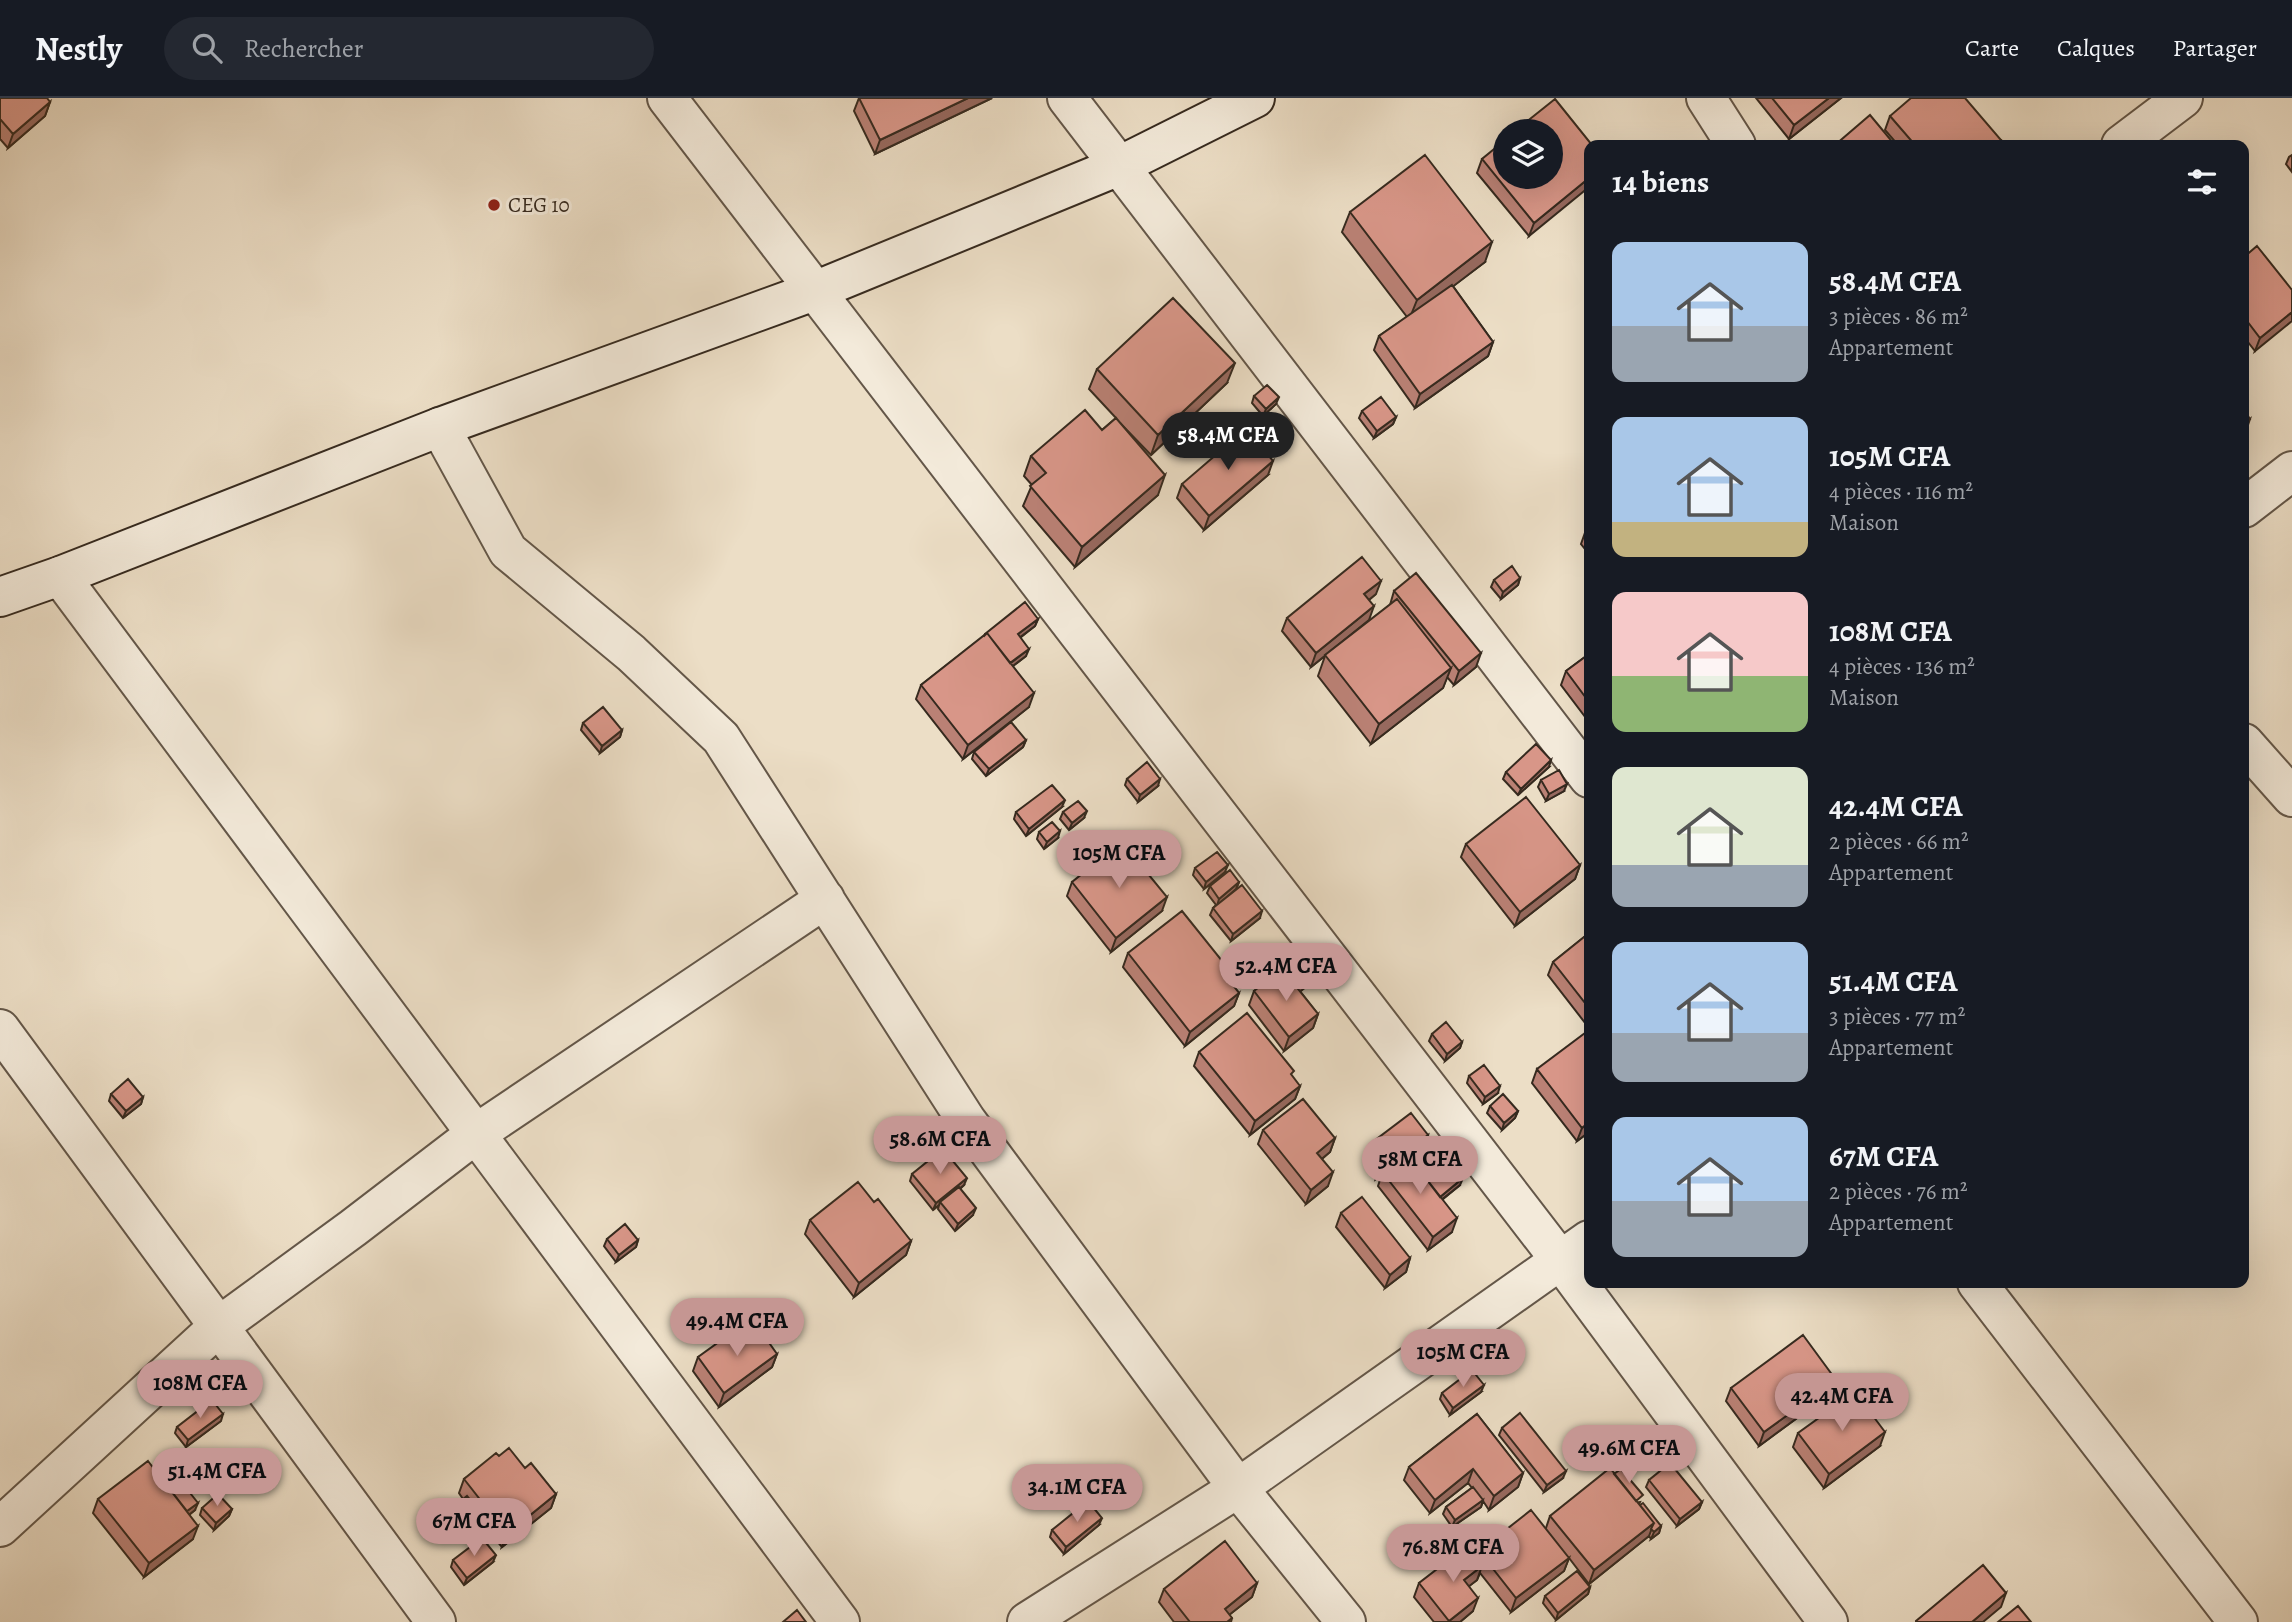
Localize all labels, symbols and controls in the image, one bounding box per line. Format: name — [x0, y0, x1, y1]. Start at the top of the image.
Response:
search box — [164, 17, 654, 80]
text: Nestly — [35, 26, 122, 71]
icon: search — [188, 29, 226, 67]
text: Rechercher — [244, 31, 364, 66]
text: Carte — [1965, 32, 2019, 64]
text: Calques — [2057, 32, 2135, 64]
text: Partager — [2173, 32, 2257, 64]
map controls — [1493, 119, 1563, 189]
button: layers — [1493, 119, 1563, 189]
text: 14 biens — [1612, 162, 1709, 202]
icon: filters — [2183, 163, 2221, 201]
place label: CEG 10 — [508, 191, 570, 219]
marker: CEG 10 — [486, 197, 502, 213]
text: 58.4M CFA — [1829, 261, 1961, 301]
icon: home — [1668, 270, 1752, 354]
text: 3 pièces · 86 m² — [1829, 301, 1968, 332]
text: Appartement — [1829, 332, 1953, 363]
pin: 58.4M CFA — [1148, 412, 1308, 472]
text: 58.4M CFA — [1177, 419, 1279, 450]
text: 105M CFA — [1829, 436, 1950, 476]
icon: home — [1668, 445, 1752, 529]
text: 4 pièces · 116 m² — [1829, 476, 1973, 507]
text: Maison — [1829, 507, 1899, 538]
text: 108M CFA — [1829, 611, 1952, 651]
icon: home — [1668, 620, 1752, 704]
text: 4 pièces · 136 m² — [1829, 651, 1975, 682]
text: Maison — [1829, 682, 1899, 713]
text: 42.4M CFA — [1829, 786, 1962, 826]
icon: home — [1668, 795, 1752, 879]
text: 2 pièces · 66 m² — [1829, 826, 1969, 857]
pin: 105M CFA — [1047, 830, 1191, 890]
text: 105M CFA — [1073, 837, 1165, 868]
text: Appartement — [1829, 857, 1953, 888]
pin: 52.4M CFA — [1206, 944, 1366, 1003]
text: 52.4M CFA — [1235, 950, 1337, 981]
text: 51.4M CFA — [1829, 961, 1957, 1001]
icon: home — [1668, 970, 1752, 1054]
text: 3 pièces · 77 m² — [1829, 1001, 1965, 1032]
text: Appartement — [1829, 1032, 1953, 1063]
pin: 58.6M CFA — [860, 1116, 1020, 1176]
text: 58.6M CFA — [889, 1123, 991, 1154]
pin: 58M CFA — [1355, 1136, 1485, 1196]
text: 67M CFA — [1829, 1136, 1938, 1176]
text: 58M CFA — [1378, 1143, 1462, 1174]
icon: home — [1668, 1145, 1752, 1229]
text: 2 pièces · 76 m² — [1829, 1176, 1968, 1207]
text: Appartement — [1829, 1207, 1953, 1238]
pin: 49.4M CFA — [657, 1298, 817, 1358]
text: 49.4M CFA — [686, 1305, 788, 1336]
pin: 105M CFA — [1391, 1330, 1535, 1389]
text: 105M CFA — [1417, 1336, 1509, 1367]
pin: 108M CFA — [128, 1360, 272, 1420]
text: 108M CFA — [153, 1367, 247, 1398]
pin: 42.4M CFA — [1762, 1374, 1922, 1433]
text: 42.4M CFA — [1791, 1380, 1893, 1411]
pin: 49.6M CFA — [1549, 1426, 1709, 1485]
text: 49.6M CFA — [1578, 1432, 1680, 1463]
pin: 51.4M CFA — [137, 1448, 297, 1508]
text: 51.4M CFA — [168, 1455, 266, 1486]
pin: 34.1M CFA — [997, 1464, 1157, 1524]
text: 34.1M CFA — [1028, 1471, 1126, 1502]
pin: 67M CFA — [409, 1498, 539, 1558]
text: 67M CFA — [432, 1505, 516, 1536]
pin: 76.8M CFA — [1373, 1524, 1533, 1584]
text: 76.8M CFA — [1402, 1531, 1504, 1562]

